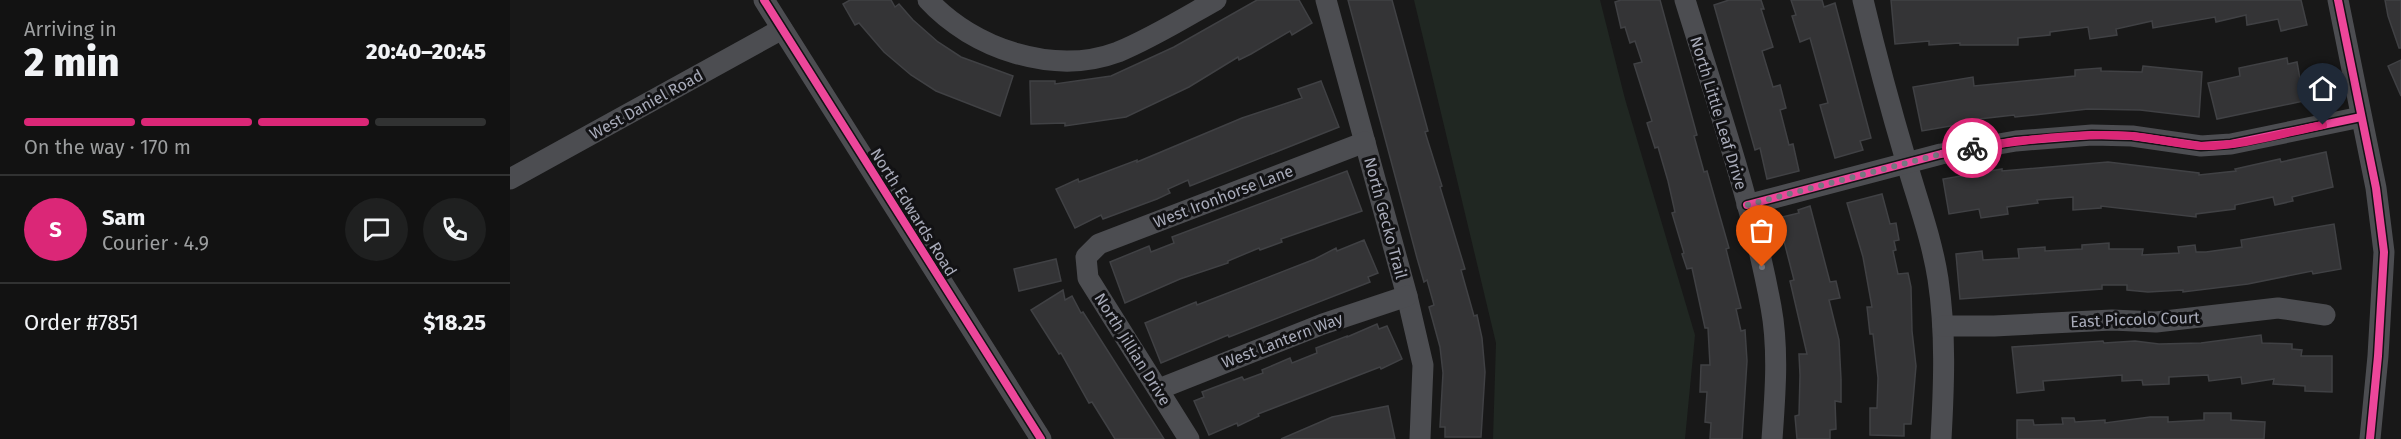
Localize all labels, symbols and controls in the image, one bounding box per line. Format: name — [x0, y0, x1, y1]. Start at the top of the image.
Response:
text: Arriving in — [24, 17, 117, 41]
street label: North Little Leaf Drive — [1686, 34, 1751, 192]
text: 20:40–20:45 — [366, 38, 486, 65]
text: 2 min — [24, 40, 120, 86]
pin — [2297, 63, 2348, 125]
street label: West Daniel Road — [586, 65, 706, 143]
icon: home — [2306, 72, 2339, 105]
courier — [1942, 118, 2002, 178]
icon: bike — [1956, 132, 1989, 165]
text: On the way · 170 m — [24, 135, 191, 159]
street label: North Edwards Road — [866, 145, 961, 280]
street label: North Gecko Trail — [1360, 155, 1411, 281]
street label: West Ironhorse Lane — [1151, 161, 1296, 232]
button: chat — [345, 198, 408, 261]
button: phone — [423, 198, 486, 261]
text: Sam — [102, 204, 145, 231]
pin — [1736, 205, 1787, 267]
icon: bag — [1745, 214, 1778, 247]
text: S — [49, 216, 62, 243]
text: Courier · 4.9 — [102, 231, 209, 255]
street label: North Jillian Drive — [1090, 290, 1175, 409]
street label: East Piccolo Court — [2070, 308, 2200, 331]
text: Order #7851 — [24, 309, 139, 336]
text: $18.25 — [423, 309, 486, 336]
street label: West Lantern Way — [1219, 309, 1346, 372]

